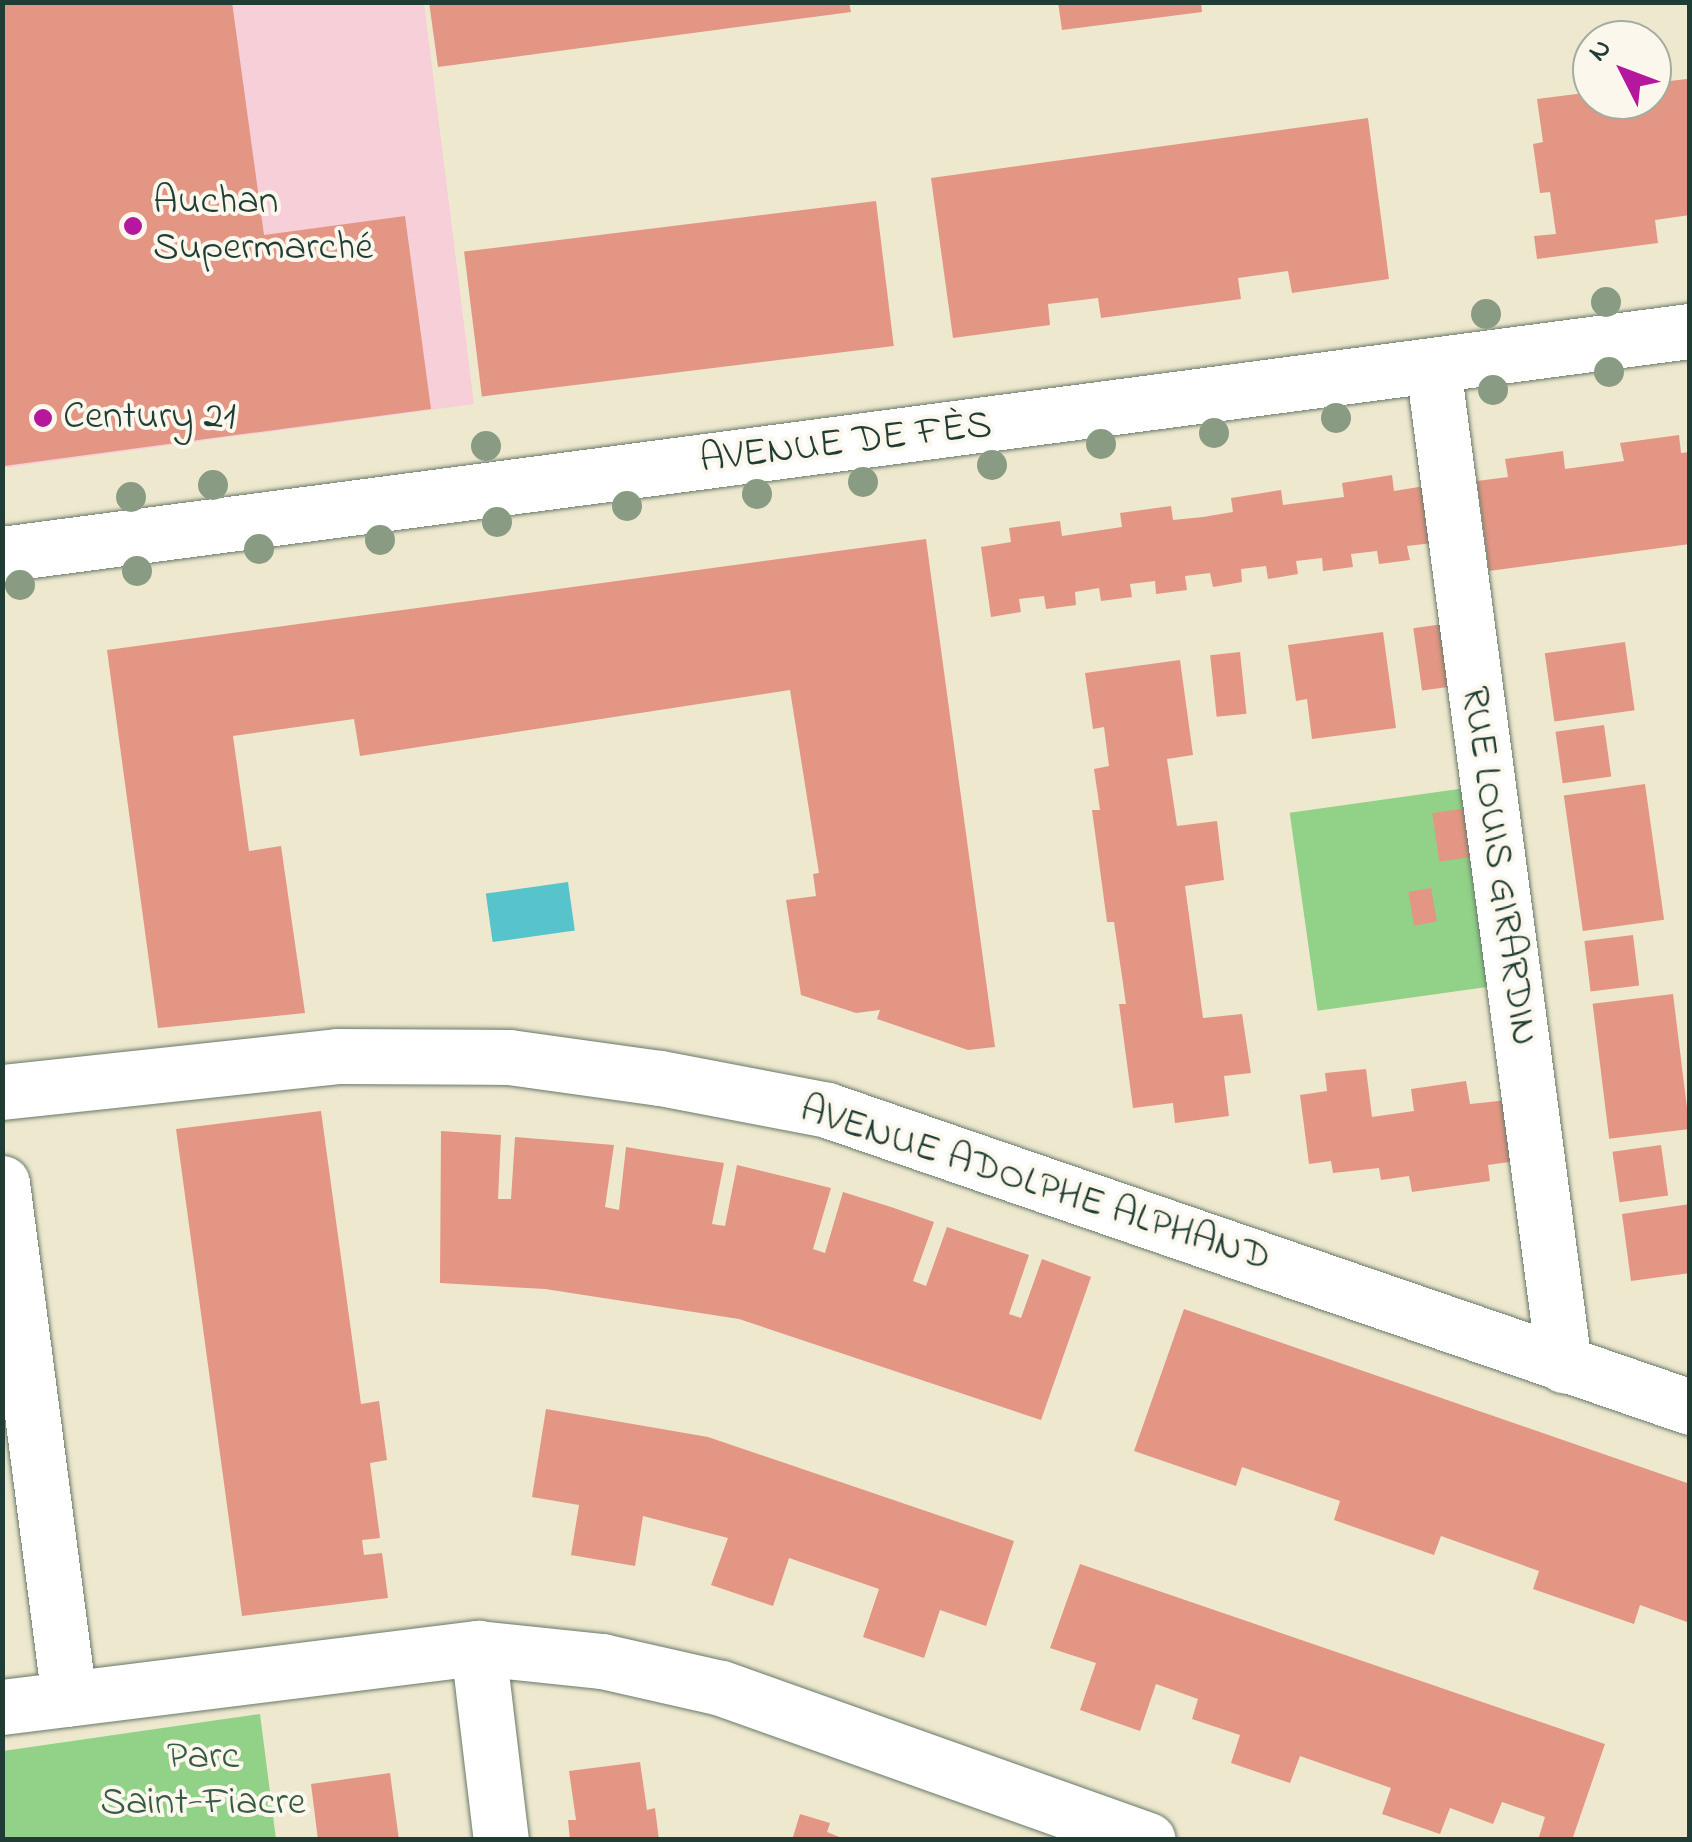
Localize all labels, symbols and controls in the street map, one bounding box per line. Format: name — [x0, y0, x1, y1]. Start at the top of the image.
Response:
north arrow — [1572, 20, 1672, 120]
text: N — [1579, 30, 1622, 72]
place label: Auchan Supermarché — [153, 179, 373, 273]
marker: Auchan Supermarché — [122, 215, 144, 237]
place label: Century 21 — [63, 394, 236, 442]
street label: AVENUE DE FÈS — [697, 402, 995, 486]
marker: Century 21 — [32, 407, 54, 429]
street label: RUE LOUIS GIRARDIN — [1449, 683, 1547, 1049]
street label: AVENUE ADOLPHE ALPHAND — [794, 1086, 1276, 1284]
park label: Parc Saint-Fiacre — [100, 1734, 306, 1828]

